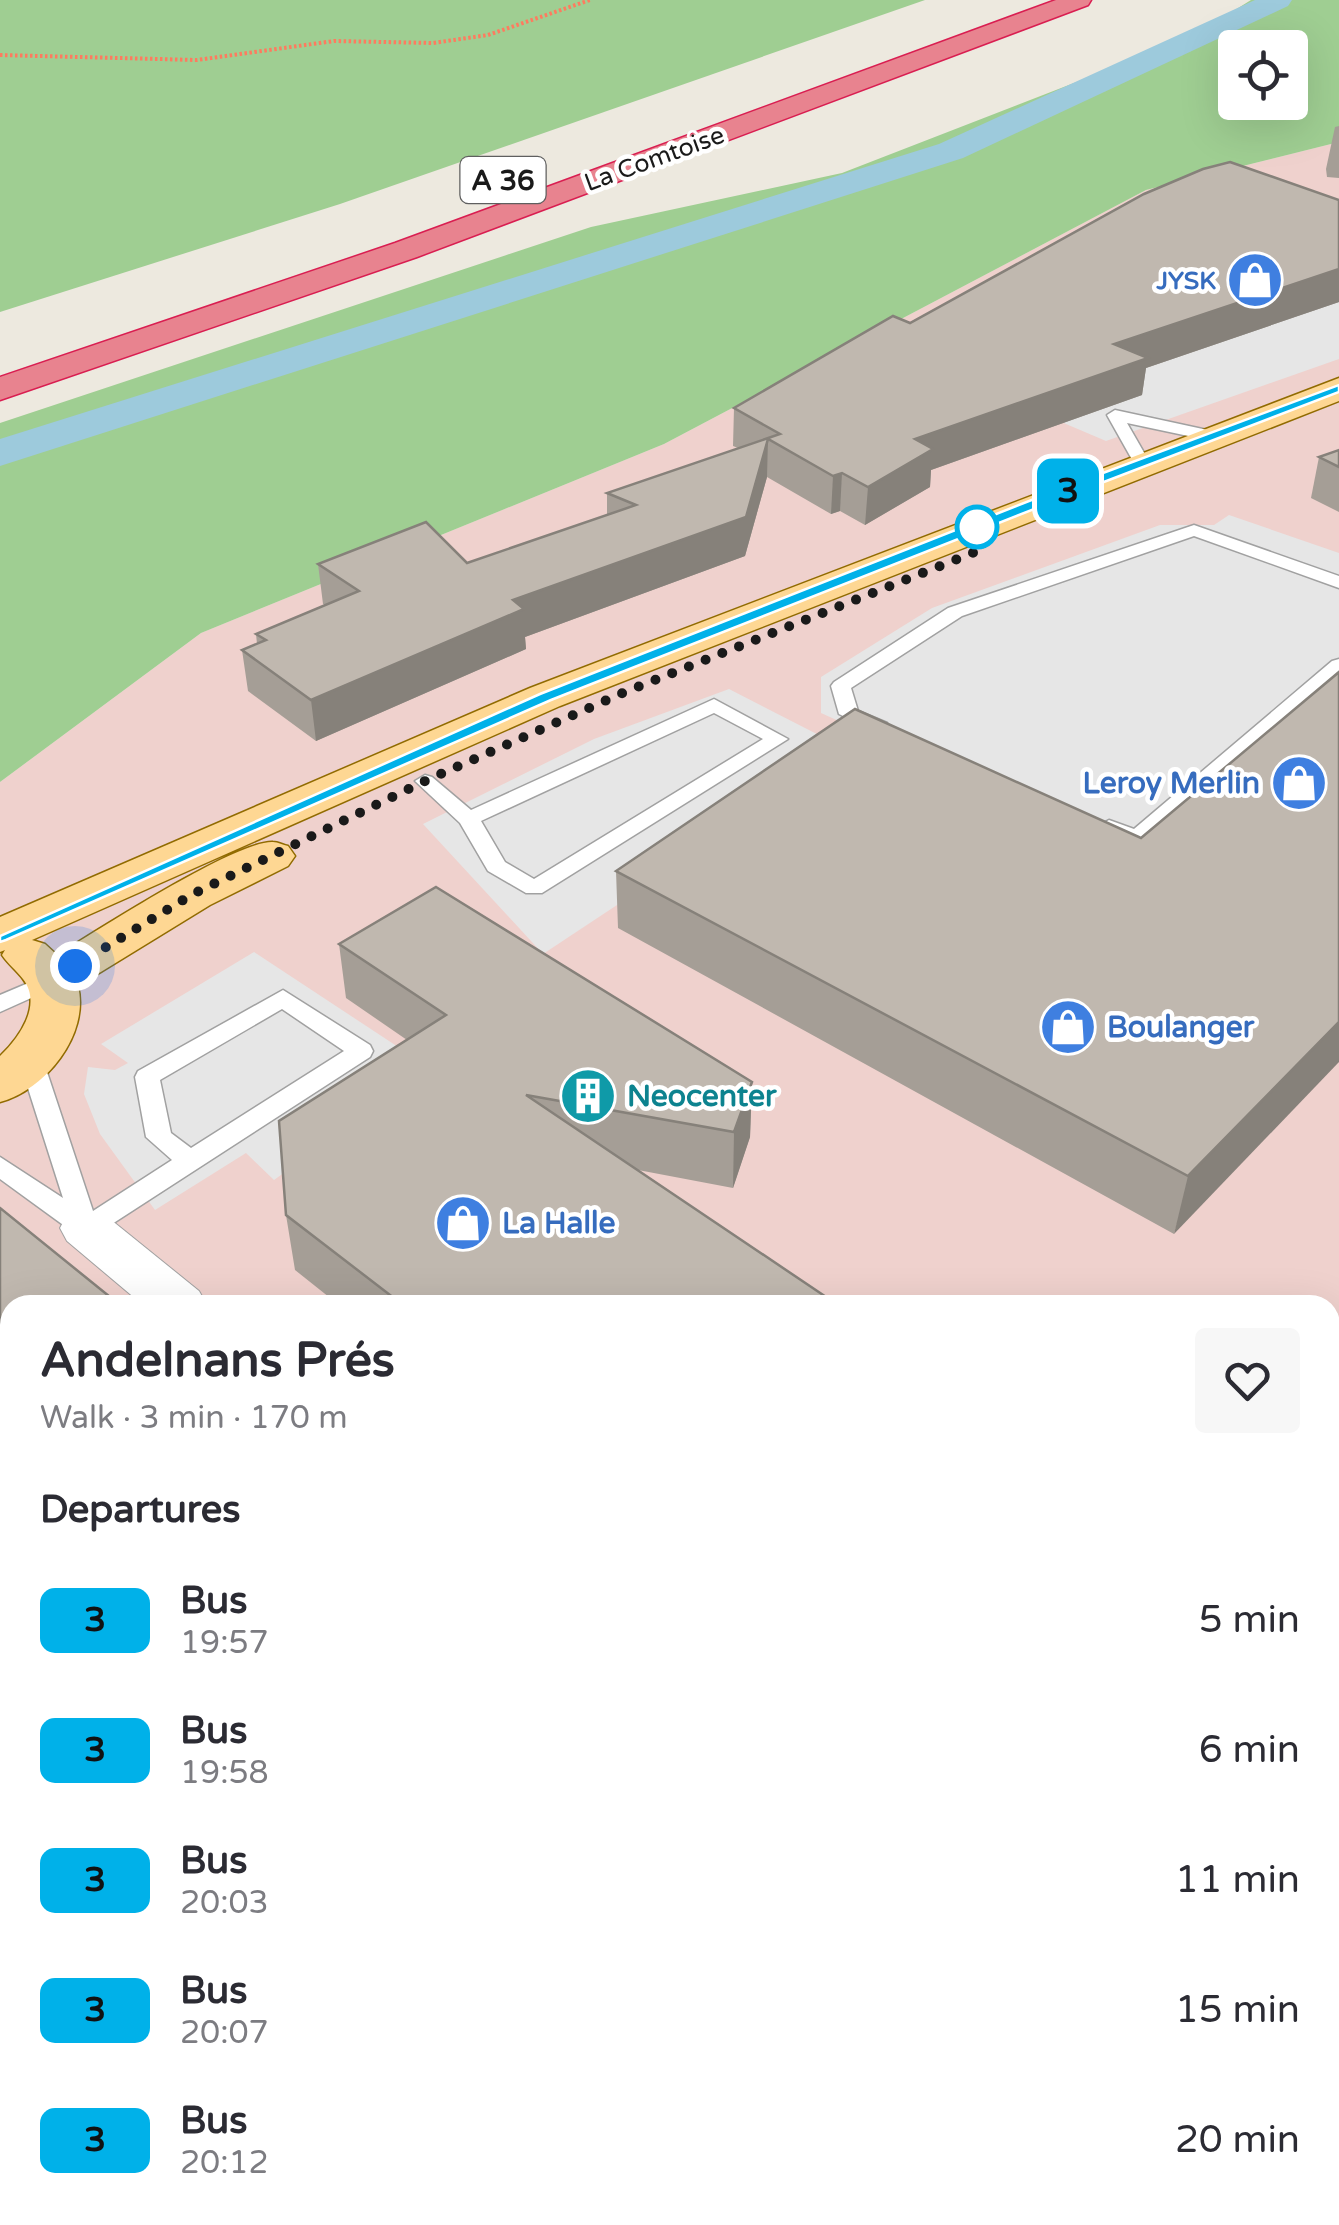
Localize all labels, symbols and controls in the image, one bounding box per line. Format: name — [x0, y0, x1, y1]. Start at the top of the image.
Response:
map controls — [1218, 30, 1308, 120]
button: locate — [1218, 30, 1308, 120]
street label: La Comtoise — [580, 120, 728, 198]
road number: A 36 — [460, 157, 546, 203]
shop icon: JYSK — [1225, 250, 1285, 310]
place label: JYSK — [1155, 266, 1216, 296]
line badge: 3 — [1036, 458, 1100, 524]
text: 3 — [1057, 470, 1079, 512]
unlabelled marker — [956, 506, 998, 548]
shop icon: Leroy Merlin — [1269, 753, 1329, 813]
place label: Leroy Merlin — [1083, 765, 1260, 802]
your location — [50, 941, 100, 991]
shop icon: Boulanger — [1038, 997, 1098, 1057]
place label: Boulanger — [1107, 1009, 1255, 1046]
building icon: Neocenter — [558, 1066, 618, 1126]
place label: Neocenter — [627, 1078, 777, 1115]
shop icon: La Halle — [433, 1193, 493, 1253]
place label: La Halle — [502, 1205, 615, 1242]
button: heart — [1195, 1328, 1300, 1433]
text: Andelnans Prés — [40, 1332, 395, 1390]
text: Walk · 3 min · 170 m — [40, 1399, 348, 1437]
text: Departures — [40, 1487, 241, 1533]
text: Bus — [180, 1578, 247, 1624]
text: 5 min — [1199, 1597, 1300, 1643]
text: 3 — [84, 1599, 106, 1641]
text: 19:57 — [180, 1624, 269, 1662]
text: Bus — [180, 1708, 247, 1754]
text: 6 min — [1199, 1727, 1300, 1773]
text: 3 — [84, 1729, 106, 1771]
text: 19:58 — [180, 1754, 269, 1792]
text: Bus — [180, 1838, 247, 1884]
text: 11 min — [1175, 1857, 1300, 1903]
text: 3 — [84, 1859, 106, 1901]
text: 20:03 — [180, 1884, 269, 1922]
text: Bus — [180, 1968, 247, 2014]
text: 15 min — [1175, 1987, 1300, 2033]
text: 3 — [84, 1989, 106, 2031]
text: 20:07 — [180, 2014, 269, 2052]
text: Bus — [180, 2098, 247, 2144]
text: 20 min — [1175, 2117, 1300, 2163]
text: 3 — [84, 2119, 106, 2161]
text: 20:12 — [180, 2144, 269, 2182]

